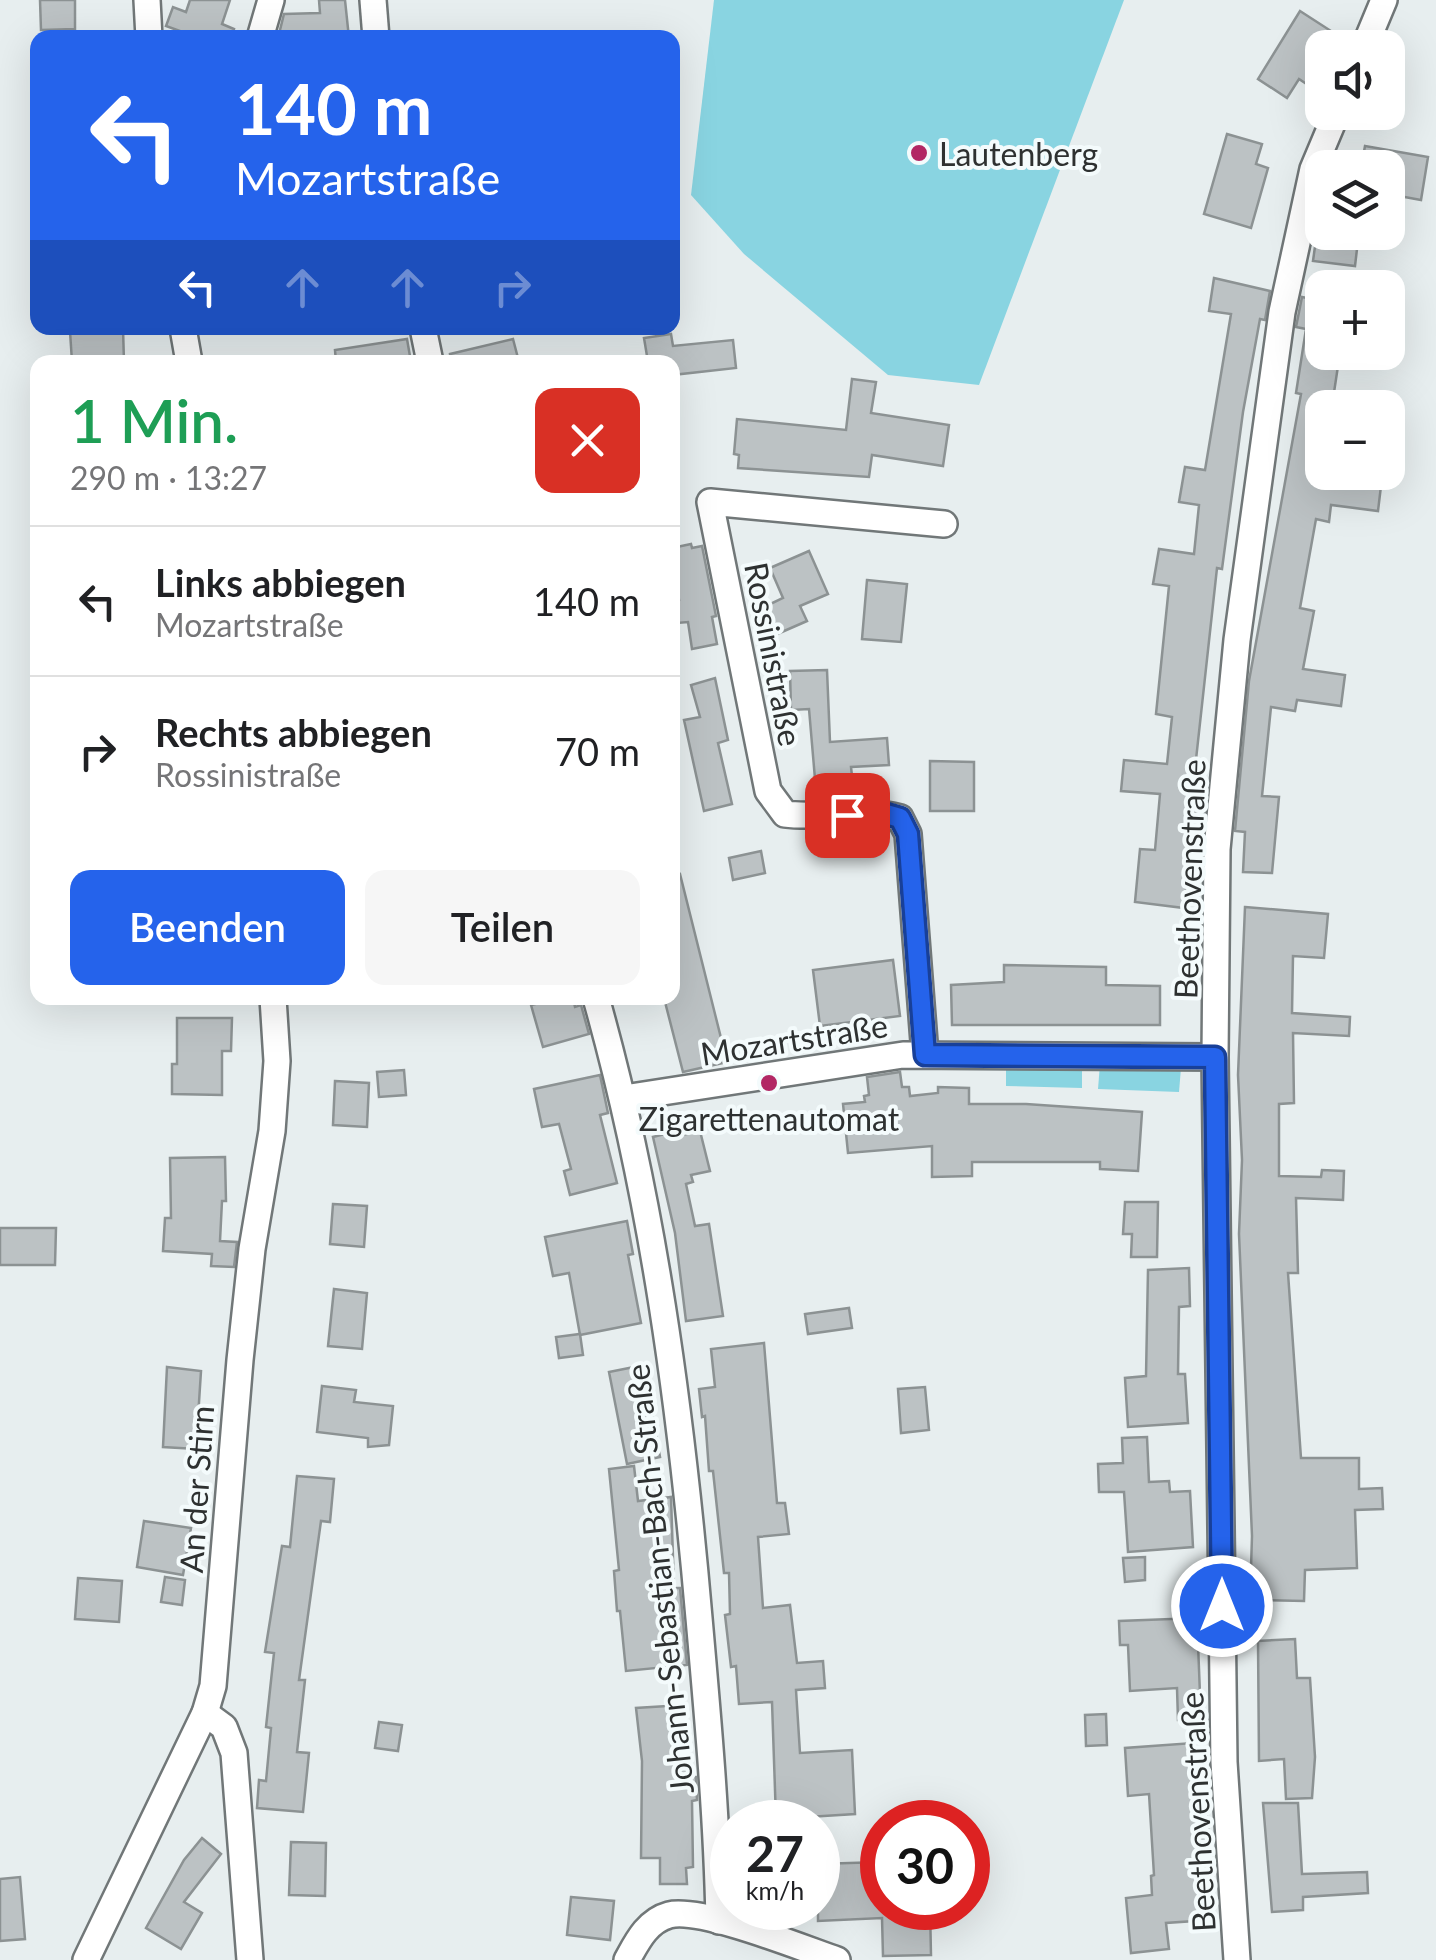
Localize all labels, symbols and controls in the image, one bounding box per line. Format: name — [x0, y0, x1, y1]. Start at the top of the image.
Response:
map controls — [1305, 30, 1405, 490]
button: sound — [1305, 30, 1405, 130]
text: 140 m — [235, 66, 432, 150]
icon: left — [70, 70, 200, 200]
place label: Lautenberg — [939, 134, 1098, 173]
marker: Lautenberg — [908, 142, 930, 164]
button: layers — [1305, 150, 1405, 250]
text: Mozartstraße — [235, 151, 500, 205]
icon: left — [170, 260, 225, 315]
icon: ahead — [275, 260, 330, 315]
icon: ahead — [380, 260, 435, 315]
icon: right — [485, 260, 540, 315]
button: + — [1305, 270, 1405, 370]
text: 1 Min. — [70, 384, 238, 456]
button: close — [535, 388, 640, 493]
button: − — [1305, 390, 1405, 490]
text: 290 m · 13:27 — [70, 458, 267, 497]
text: Links abbiegen — [155, 559, 406, 605]
street label: Rossinistraße — [737, 559, 811, 749]
icon: left — [70, 574, 125, 629]
text: 140 m — [533, 578, 640, 624]
text: Mozartstraße — [155, 605, 344, 644]
text: Rechts abbiegen — [155, 709, 432, 755]
icon: right — [70, 724, 125, 779]
text: 70 m — [555, 728, 640, 774]
text: Rossinistraße — [155, 755, 341, 794]
street label: Beethovenstraße — [1165, 758, 1213, 1000]
pin — [805, 773, 890, 858]
icon: arrive — [820, 788, 875, 843]
button: Beenden — [70, 870, 345, 985]
button: Teilen — [365, 870, 640, 985]
street label: Mozartstraße — [698, 1005, 890, 1073]
marker: Zigarettenautomat — [758, 1072, 780, 1094]
place label: Zigarettenautomat — [639, 1099, 900, 1138]
street label: Johann-Sebastian-Bach-Straße — [617, 1362, 701, 1796]
street label: An der Stirn — [171, 1404, 221, 1574]
position arrow — [1170, 1554, 1274, 1658]
street label: Beethovenstraße — [1171, 1691, 1223, 1933]
speed limit sign: 30 — [860, 1800, 990, 1930]
text: 27 — [746, 1823, 804, 1883]
text: km/h — [746, 1875, 804, 1905]

